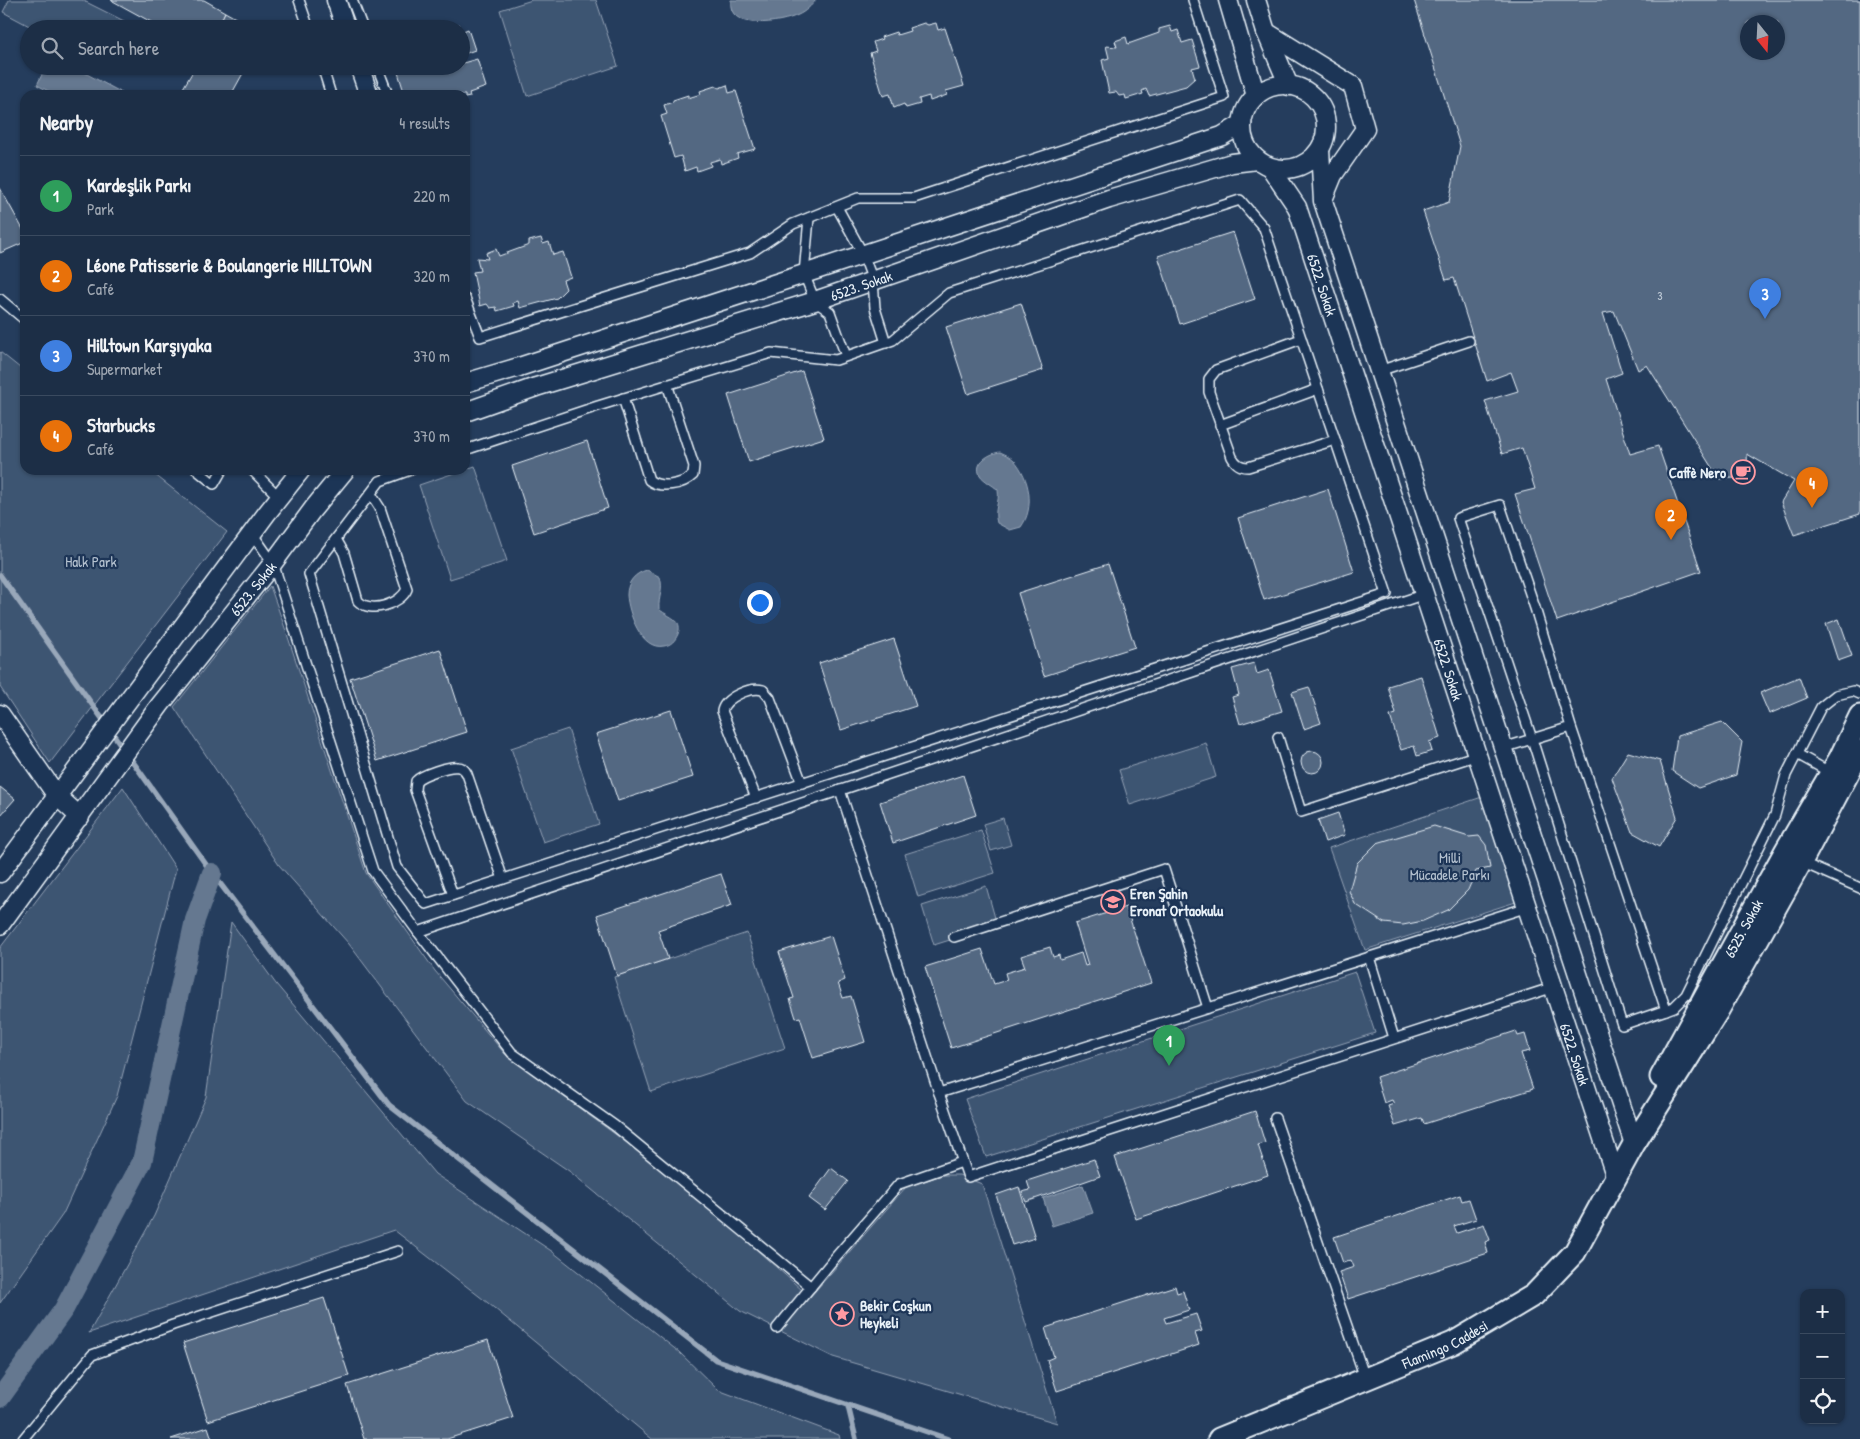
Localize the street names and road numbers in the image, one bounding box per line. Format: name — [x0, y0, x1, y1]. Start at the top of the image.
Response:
street label: 6522. Sokak — [1302, 251, 1343, 319]
street label: 6523. Sokak — [827, 265, 895, 305]
street label: 6523. Sokak — [225, 557, 281, 620]
street label: 6522. Sokak — [1429, 636, 1469, 703]
street label: 6525. Sokak — [1718, 895, 1768, 961]
street label: 6522. Sokak — [1555, 1020, 1595, 1088]
street label: Flamingo Caddesi — [1398, 1314, 1492, 1374]

